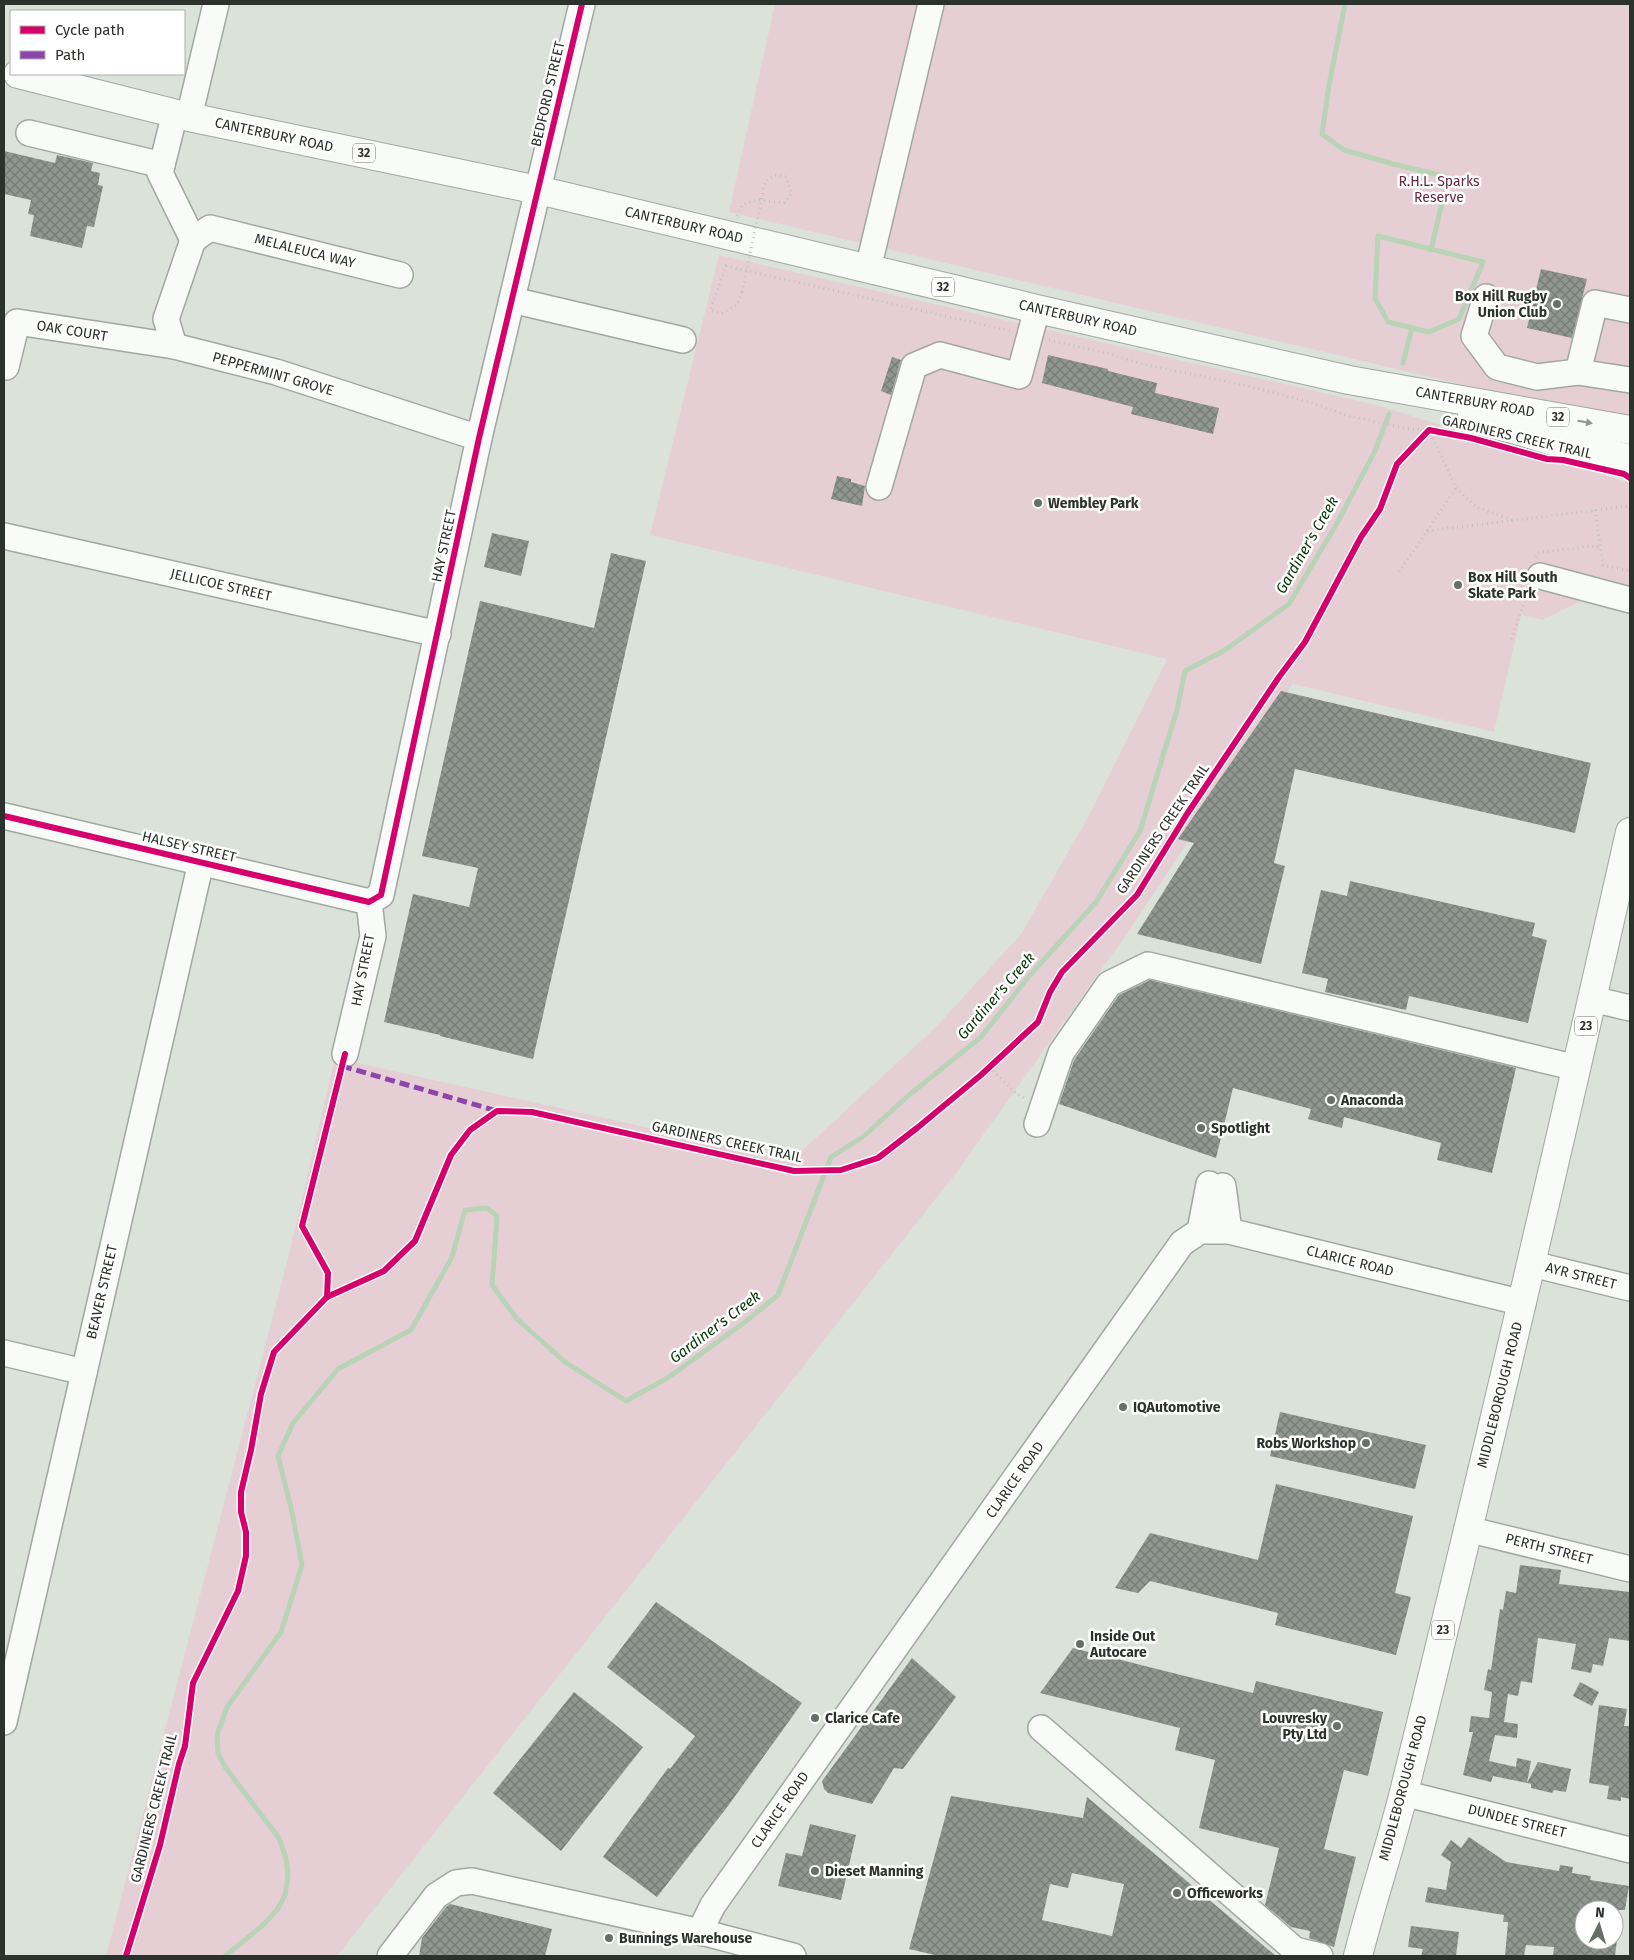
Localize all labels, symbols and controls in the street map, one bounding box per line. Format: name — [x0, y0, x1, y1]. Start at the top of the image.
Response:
legend — [10, 10, 185, 75]
text: Cycle path — [55, 21, 125, 39]
street label: BEDFORD STREET — [528, 39, 569, 148]
text: Path — [55, 46, 85, 64]
street label: CANTERBURY ROAD — [213, 114, 335, 156]
road number: 32 — [353, 144, 375, 162]
park label: R.H.L. Sparks Reserve — [1398, 173, 1480, 206]
street label: CANTERBURY ROAD — [623, 203, 745, 247]
street label: MELALEUCA WAY — [253, 230, 357, 272]
road number: 32 — [932, 278, 954, 296]
place label: Box Hill Rugby Union Club — [1455, 288, 1548, 321]
street label: CANTERBURY ROAD — [1017, 296, 1139, 340]
marker: Box Hill Rugby Union Club — [1551, 298, 1563, 310]
street label: OAK COURT — [35, 317, 109, 345]
street label: PEPPERMINT GROVE — [210, 349, 336, 399]
street label: CANTERBURY ROAD — [1414, 383, 1536, 421]
road number: 32 — [1547, 408, 1569, 427]
street label: GARDINERS CREEK TRAIL — [1440, 411, 1594, 463]
one-way arrow — [1577, 419, 1593, 427]
water label: Gardiner's Creek — [1272, 493, 1342, 597]
place label: Wembley Park — [1048, 495, 1139, 512]
marker: Wembley Park — [1032, 497, 1044, 509]
street label: HAY STREET — [428, 508, 460, 584]
street label: JELLICOE STREET — [169, 565, 274, 605]
place label: Box Hill South Skate Park — [1468, 569, 1558, 602]
marker: Box Hill South Skate Park — [1452, 579, 1464, 591]
street label: GARDINERS CREEK TRAIL — [1113, 761, 1213, 897]
street label: HALSEY STREET — [140, 828, 238, 866]
street label: HAY STREET — [348, 932, 379, 1008]
water label: Gardiner's Creek — [953, 949, 1039, 1043]
road number: 23 — [1575, 1016, 1597, 1036]
place label: Anaconda — [1340, 1092, 1404, 1109]
marker: Anaconda — [1325, 1094, 1337, 1106]
street label: GARDINERS CREEK TRAIL — [650, 1118, 804, 1166]
place label: Spotlight — [1211, 1120, 1271, 1137]
marker: Spotlight — [1195, 1122, 1207, 1134]
street label: BEAVER STREET — [83, 1242, 121, 1341]
street label: CLARICE ROAD — [1305, 1242, 1395, 1280]
street label: AYR STREET — [1544, 1259, 1619, 1293]
water label: Gardiner's Creek — [666, 1287, 764, 1367]
street label: MIDDLEBOROUGH ROAD — [1474, 1320, 1526, 1470]
place label: IQAutomotive — [1133, 1399, 1221, 1416]
marker: IQAutomotive — [1117, 1401, 1129, 1413]
place label: Robs Workshop — [1256, 1435, 1356, 1452]
marker: Robs Workshop — [1360, 1437, 1372, 1449]
street label: CLARICE ROAD — [982, 1439, 1048, 1521]
street label: PERTH STREET — [1504, 1530, 1595, 1568]
road number: 23 — [1432, 1620, 1454, 1640]
place label: Inside Out Autocare — [1089, 1628, 1156, 1661]
marker: Inside Out Autocare — [1074, 1638, 1086, 1650]
place label: Clarice Cafe — [825, 1710, 900, 1727]
place label: Louvresky Pty Ltd — [1262, 1710, 1328, 1743]
marker: Clarice Cafe — [809, 1712, 821, 1724]
street label: MIDDLEBOROUGH ROAD — [1375, 1713, 1431, 1863]
marker: Louvresky Pty Ltd — [1331, 1720, 1343, 1732]
street label: GARDINERS CREEK TRAIL — [127, 1732, 181, 1884]
street label: CLARICE ROAD — [747, 1769, 813, 1851]
street label: DUNDEE STREET — [1466, 1801, 1569, 1842]
place label: Dieset Manning — [825, 1863, 924, 1880]
marker: Dieset Manning — [809, 1865, 821, 1877]
place label: Officeworks — [1187, 1885, 1263, 1902]
marker: Officeworks — [1171, 1887, 1183, 1899]
north arrow — [1574, 1900, 1624, 1950]
text: N — [1595, 1904, 1605, 1921]
place label: Bunnings Warehouse — [619, 1930, 753, 1947]
marker: Bunnings Warehouse — [603, 1932, 615, 1944]

